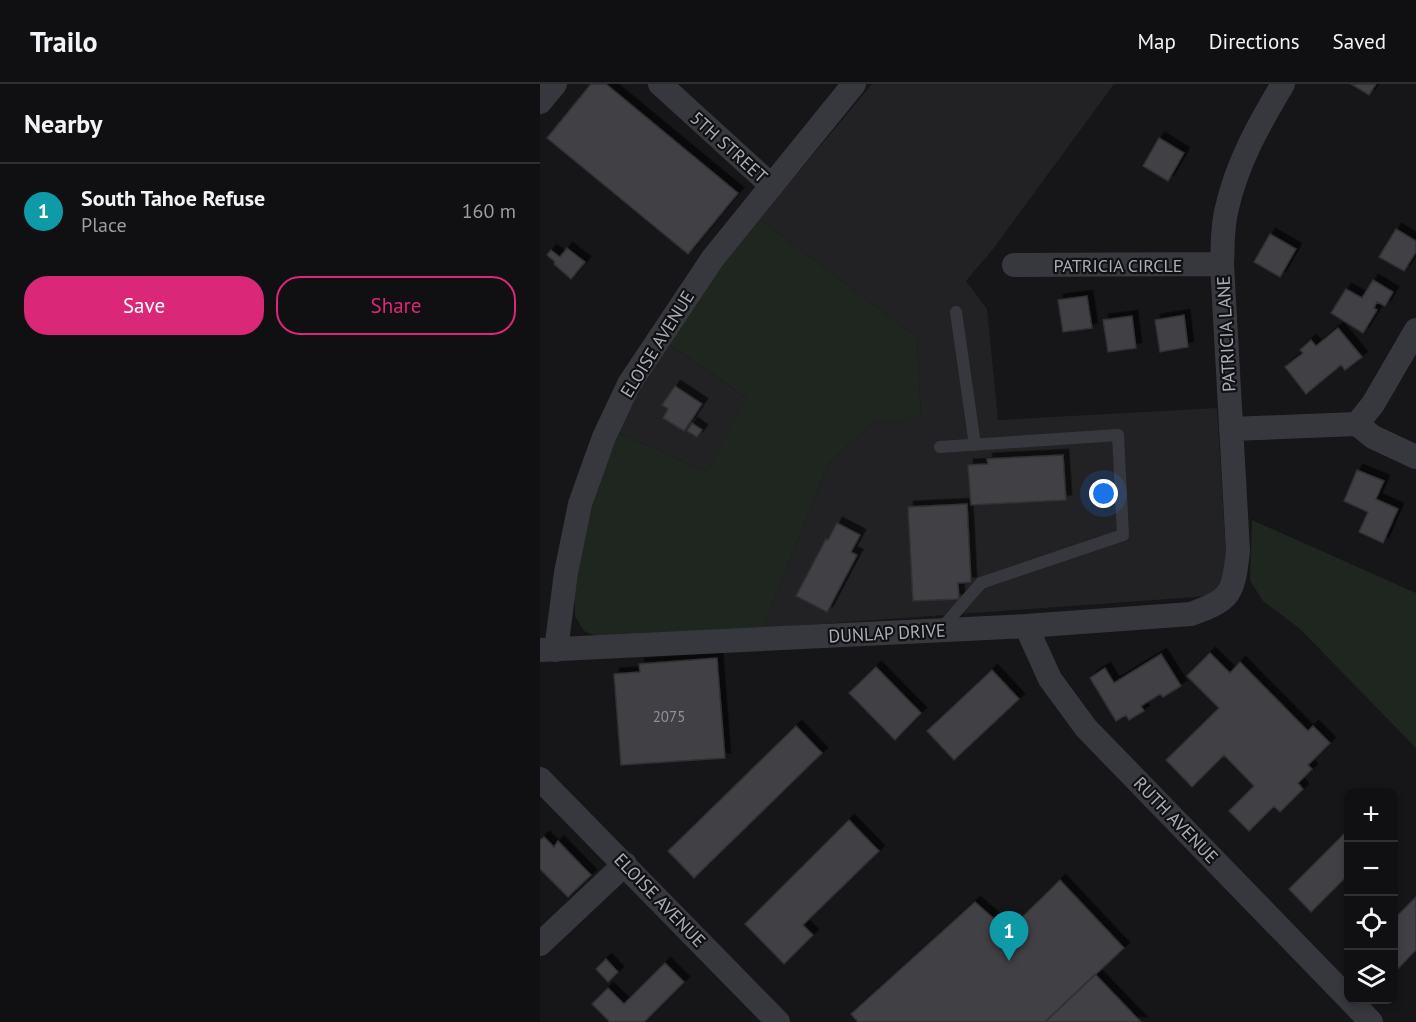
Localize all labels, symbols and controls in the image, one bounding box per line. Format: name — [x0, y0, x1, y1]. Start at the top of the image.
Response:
text: Trailo — [30, 23, 97, 60]
text: Map — [1137, 28, 1176, 55]
text: Directions — [1209, 28, 1300, 55]
text: Saved — [1333, 28, 1386, 55]
street label: 5TH STREET — [686, 106, 772, 188]
text: Nearby — [24, 107, 102, 140]
text: South Tahoe Refuse — [81, 184, 265, 212]
text: 1 — [38, 198, 49, 224]
text: 160 m — [462, 198, 516, 224]
text: Place — [81, 212, 127, 238]
street label: PATRICIA CIRCLE — [1054, 254, 1182, 277]
street label: PATRICIA LANE — [1211, 275, 1241, 393]
button: Save — [24, 276, 264, 335]
button: Share — [276, 276, 516, 335]
street label: ELOISE AVENUE — [615, 286, 699, 402]
your location — [1089, 479, 1118, 508]
street label: DUNLAP DRIVE — [828, 618, 946, 648]
house number: 2075 — [653, 707, 685, 726]
street label: RUTH AVENUE — [1129, 772, 1223, 868]
map controls — [1344, 788, 1398, 1004]
button: + — [1344, 788, 1398, 842]
button: − — [1344, 842, 1398, 896]
street label: ELOISE AVENUE — [609, 848, 711, 952]
button: locate — [1344, 896, 1398, 950]
pin: 1 — [990, 912, 1028, 961]
button: layers — [1344, 950, 1398, 1004]

